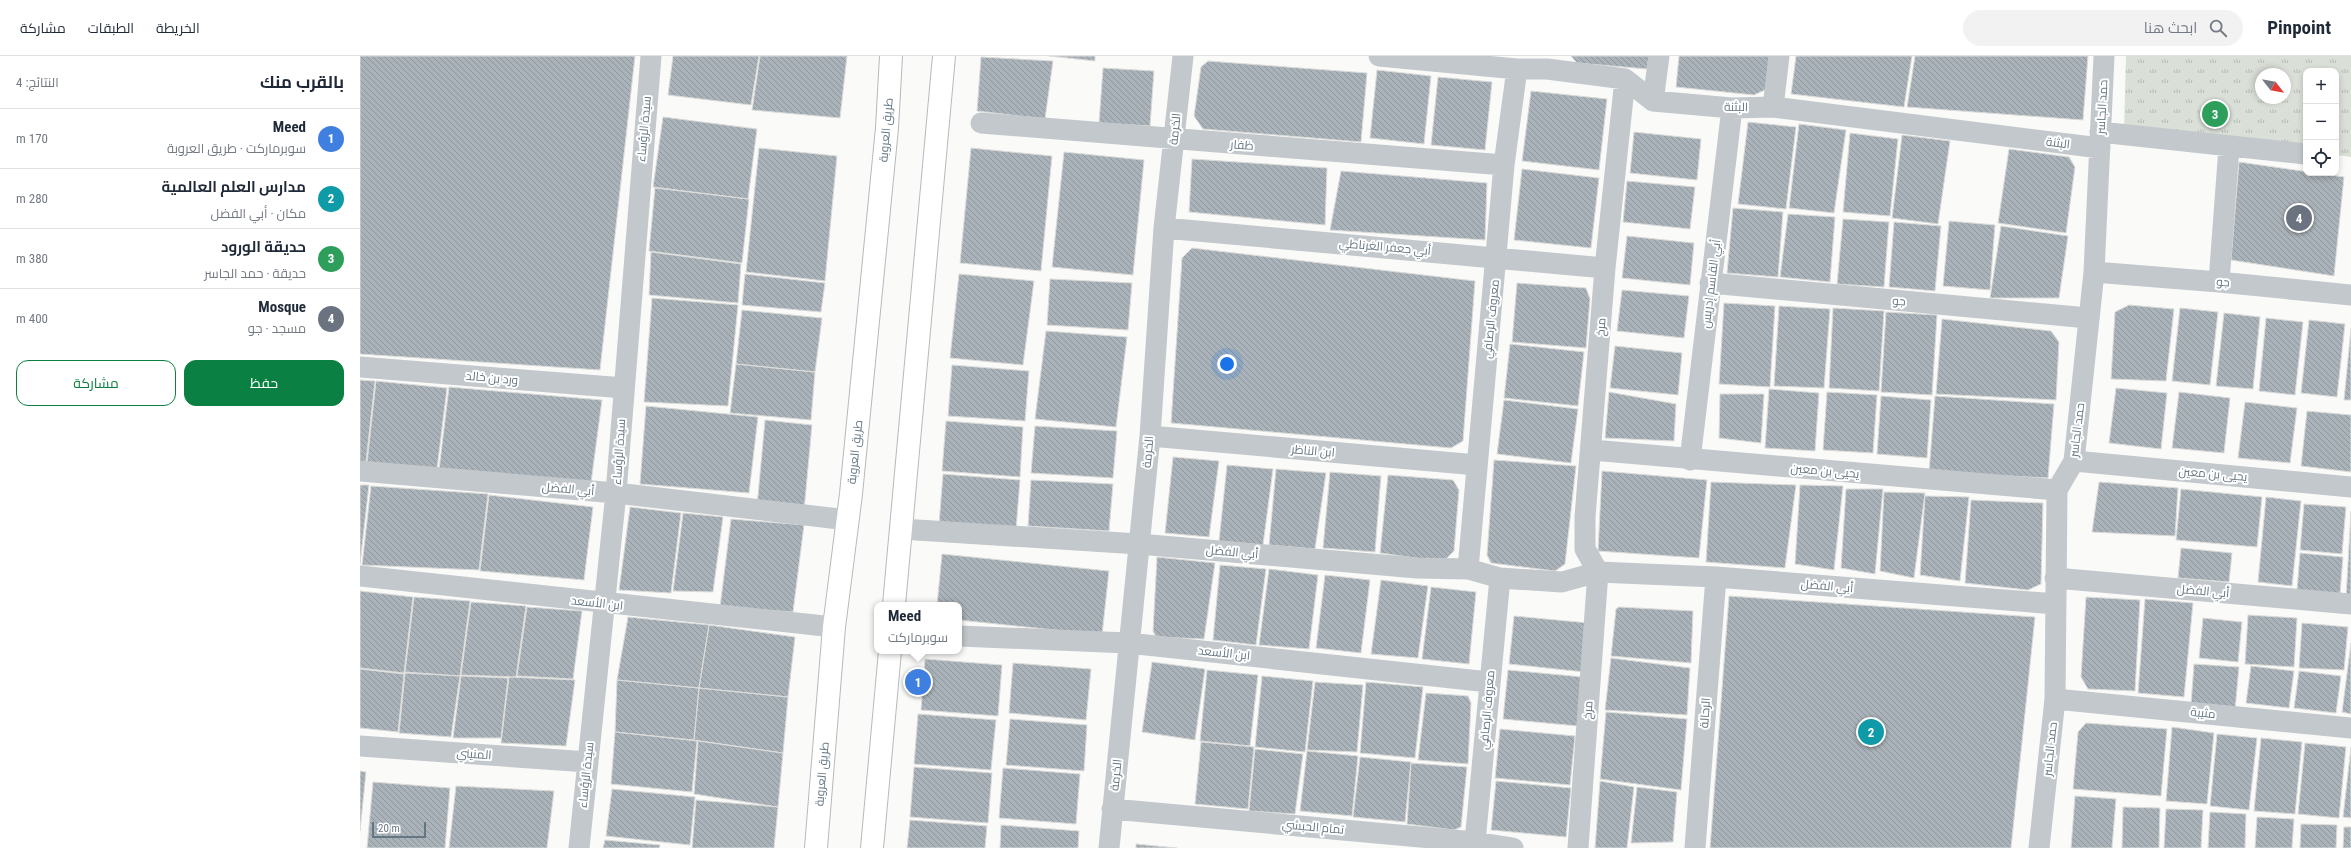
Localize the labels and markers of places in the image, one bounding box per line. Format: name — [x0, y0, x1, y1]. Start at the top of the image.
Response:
pin: 3 — [2202, 99, 2228, 129]
pin: 4 — [2286, 203, 2312, 233]
pin: 1 — [905, 667, 931, 697]
pin: 2 — [1858, 717, 1884, 747]

